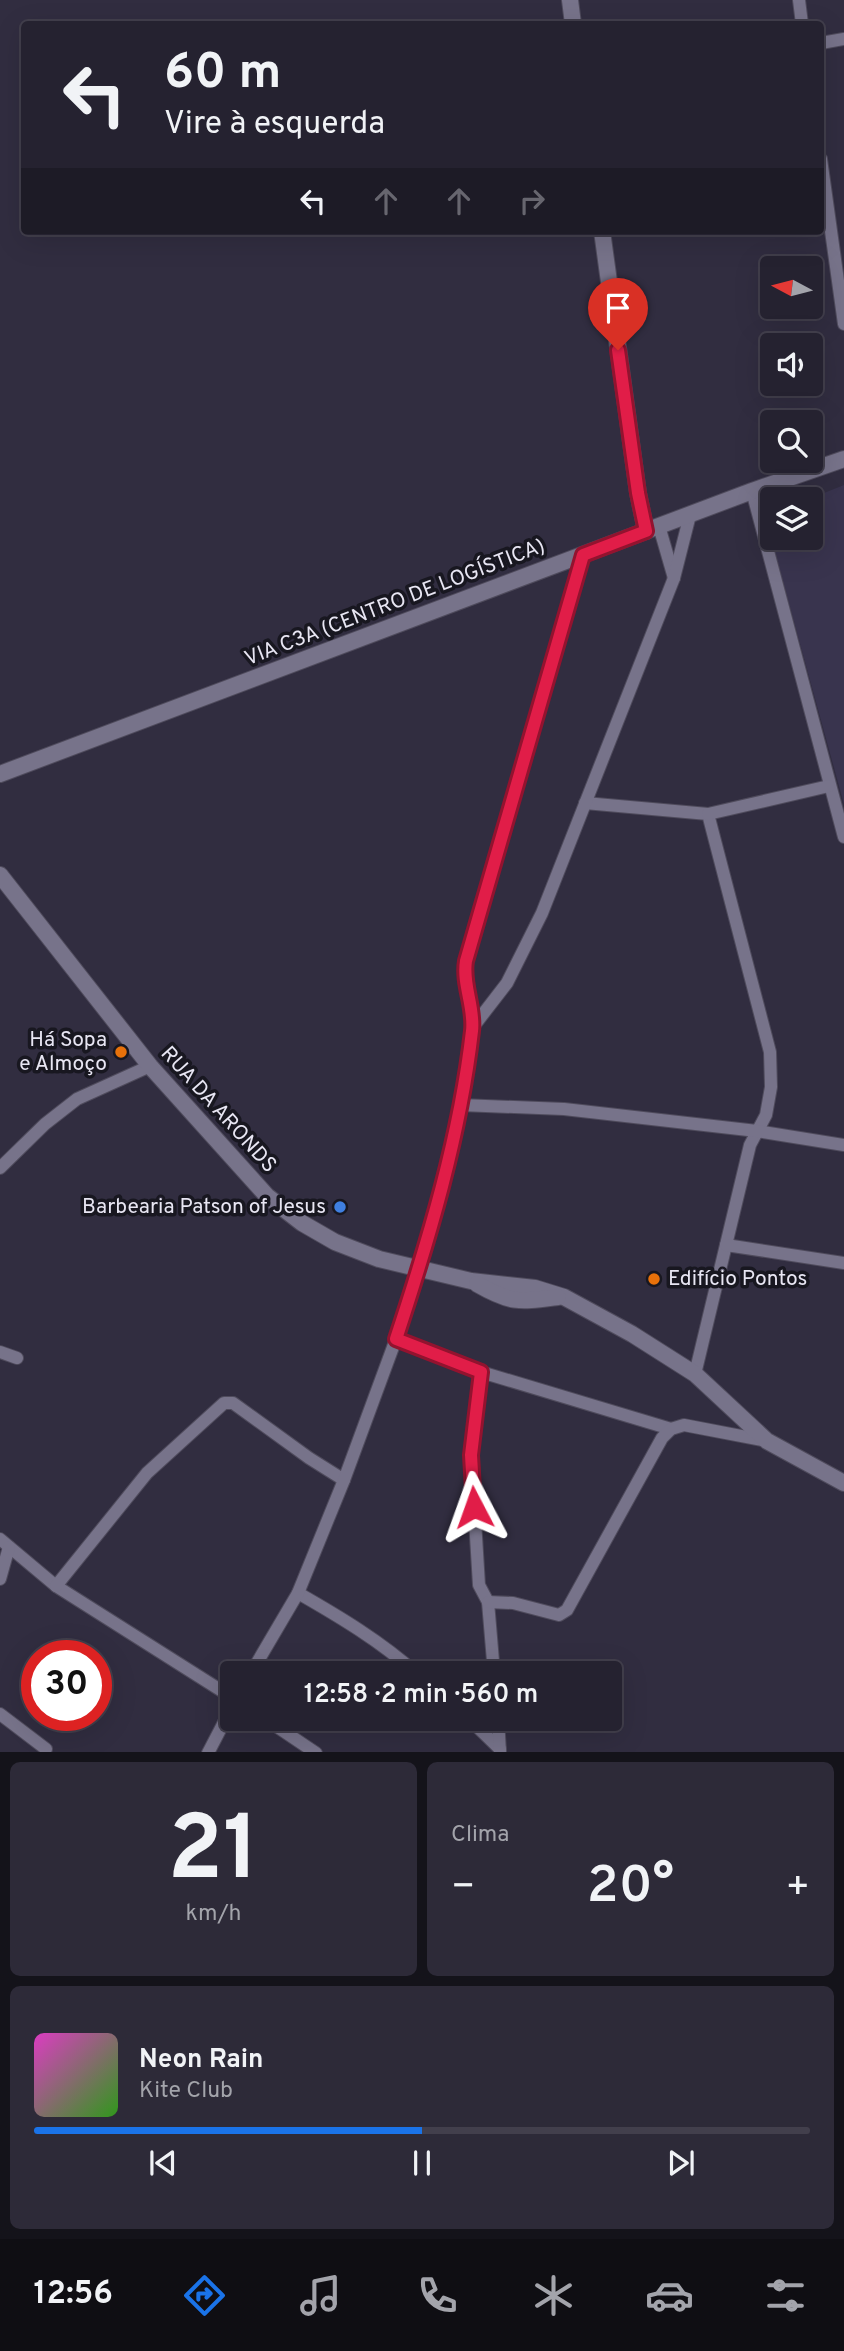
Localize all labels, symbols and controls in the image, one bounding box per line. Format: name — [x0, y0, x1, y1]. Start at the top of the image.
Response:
text: 60 m — [164, 44, 282, 106]
icon: left — [49, 49, 140, 140]
text: Vire à esquerda — [164, 105, 385, 145]
icon: left — [294, 182, 332, 220]
icon: ahead — [367, 182, 405, 220]
icon: ahead — [440, 182, 478, 220]
icon: right — [513, 182, 551, 220]
north arrow — [760, 256, 822, 318]
map controls — [760, 256, 823, 550]
pin — [588, 278, 648, 350]
icon: arrive — [599, 289, 637, 327]
button: sound — [760, 333, 823, 396]
button: search — [760, 410, 823, 473]
button: layers — [760, 487, 823, 550]
street label: VIA C3A (CENTRO DE LOGÍSTICA) — [241, 532, 549, 673]
place label: Há Sopa e Almoço — [19, 1027, 107, 1078]
street label: RUA DA ARONDS — [154, 1041, 282, 1179]
marker: Há Sopa e Almoço — [113, 1044, 129, 1060]
place label: Barbearia Patson of Jesus — [82, 1194, 326, 1221]
marker: Barbearia Patson of Jesus — [332, 1199, 348, 1215]
place label: Edifício Pontos — [668, 1266, 807, 1293]
marker: Edifício Pontos — [646, 1271, 662, 1287]
position arrow — [437, 1470, 511, 1544]
speed limit sign: 30 — [21, 1640, 112, 1731]
text: 12:58 · 2 min · 560 m — [304, 1679, 538, 1712]
text: 21 — [167, 1797, 260, 1912]
text: Clima — [451, 1821, 509, 1850]
text: 20° — [587, 1855, 674, 1921]
text: − — [451, 1864, 476, 1913]
text: + — [785, 1864, 810, 1913]
text: km/h — [186, 1900, 241, 1929]
text: Neon Rain — [139, 2044, 264, 2077]
text: Kite Club — [139, 2077, 233, 2106]
icon: previous — [144, 2144, 182, 2182]
icon: pause — [403, 2144, 441, 2182]
icon: next — [662, 2144, 700, 2182]
icon: directions — [180, 2271, 229, 2320]
icon: music — [296, 2271, 345, 2320]
icon: phone — [413, 2271, 462, 2320]
icon: climate — [529, 2271, 578, 2320]
icon: car — [645, 2271, 694, 2320]
icon: filters — [761, 2271, 810, 2320]
text: 12:56 — [34, 2275, 113, 2315]

